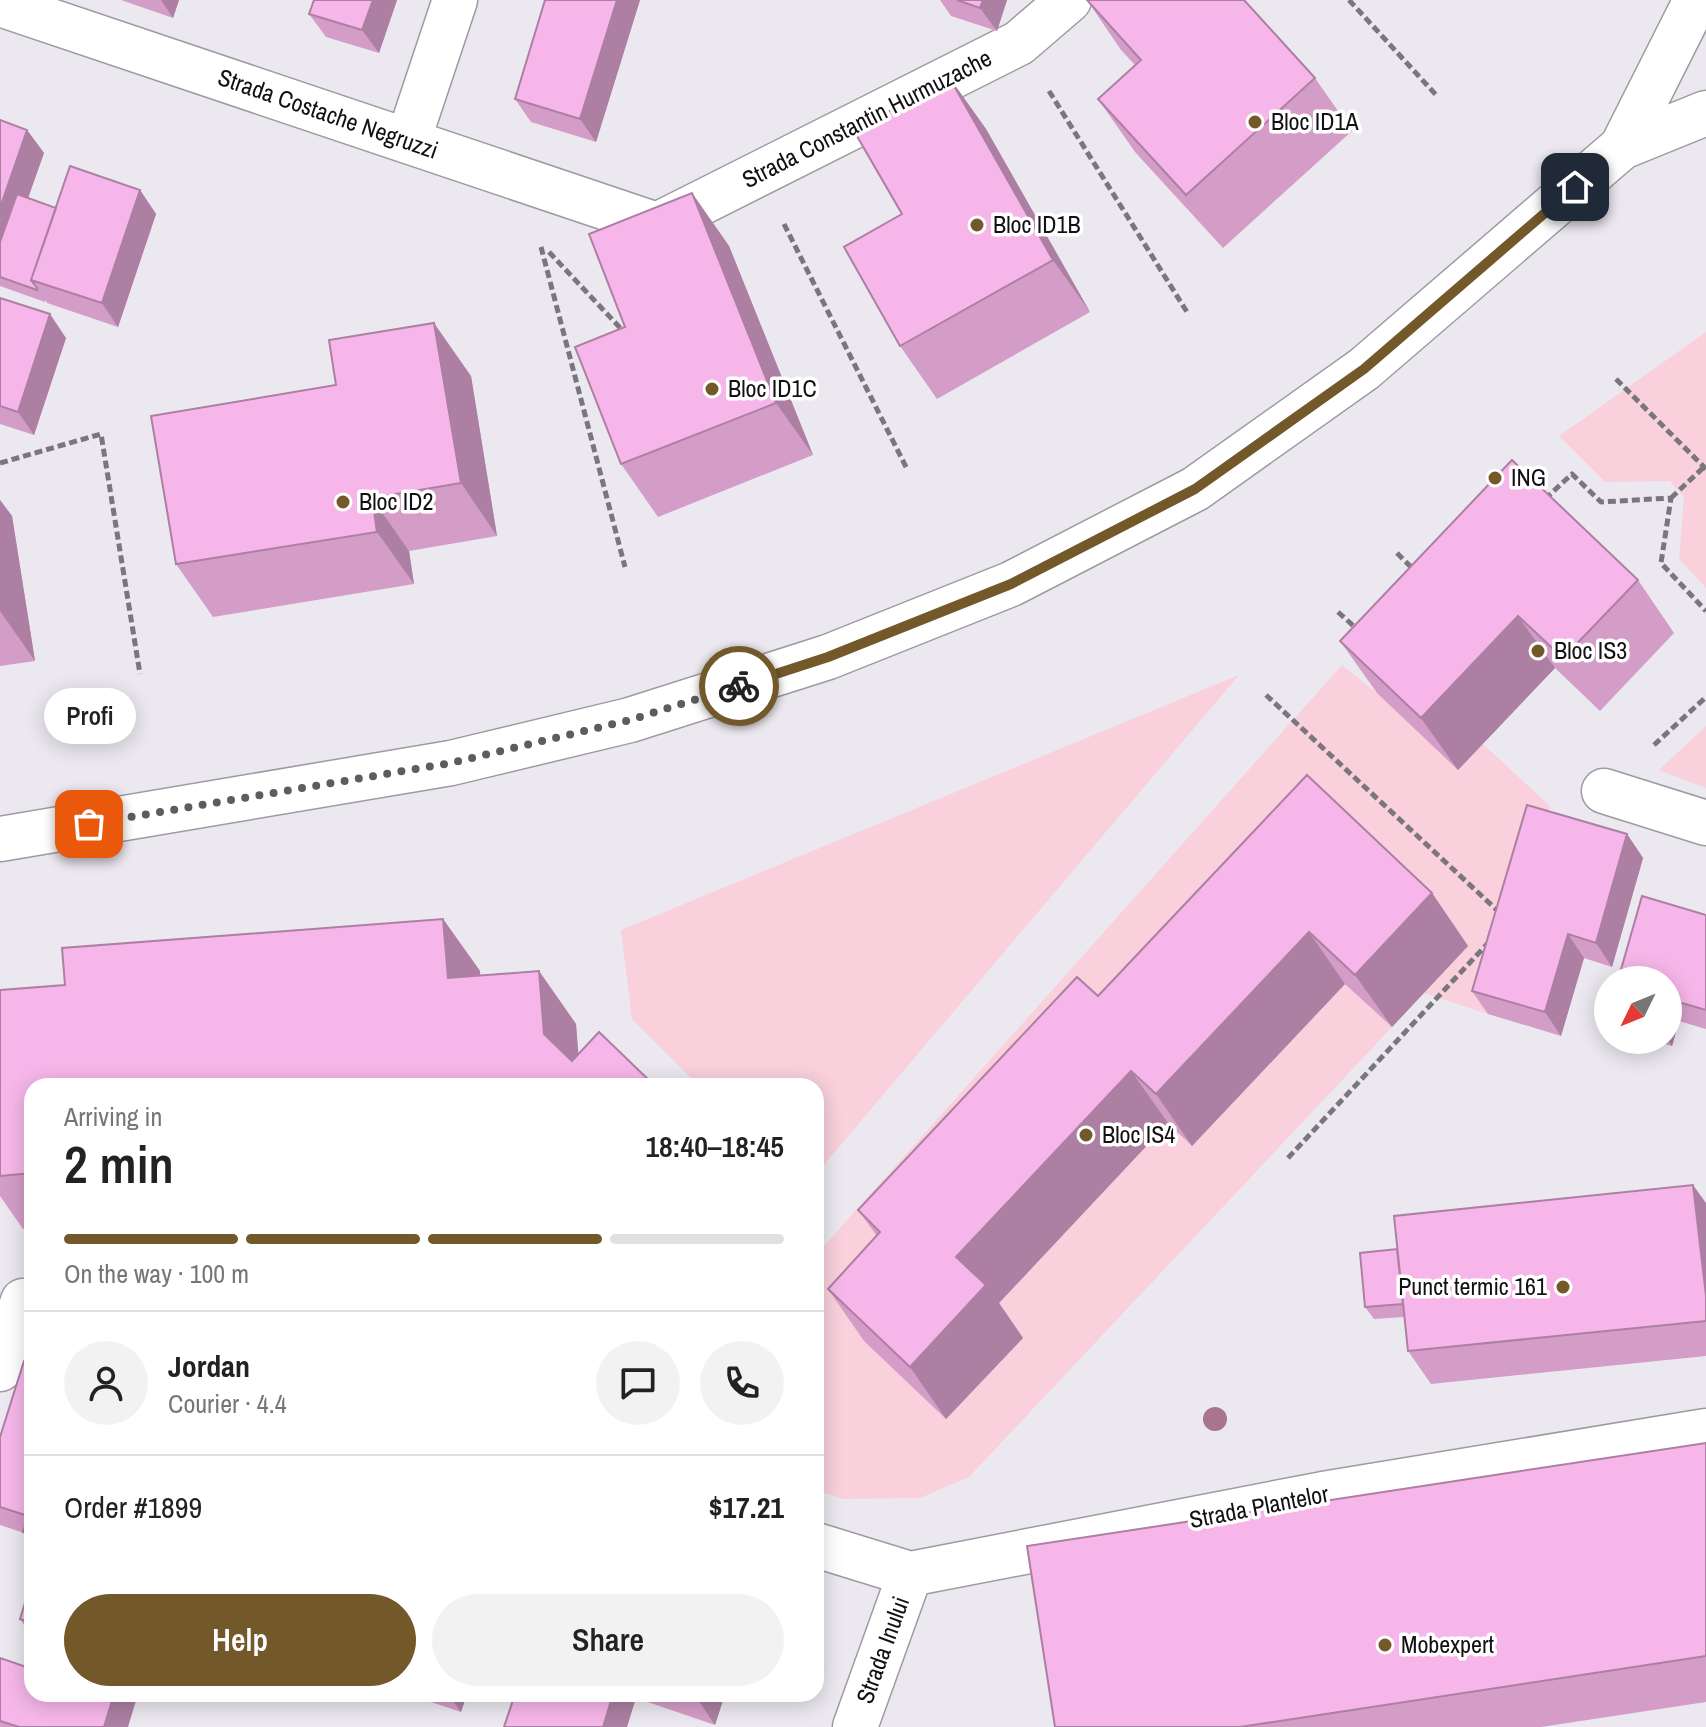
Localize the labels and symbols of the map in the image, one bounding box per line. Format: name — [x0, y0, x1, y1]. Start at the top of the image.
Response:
street label: Strada Constantin Hurmuzache — [736, 41, 997, 195]
street label: Strada Costache Negruzzi — [214, 60, 443, 166]
place label: Bloc ID1A — [1271, 105, 1359, 137]
marker: Bloc ID1A — [1246, 113, 1264, 131]
pin — [1541, 153, 1609, 221]
place label: Bloc ID1B — [993, 208, 1081, 240]
marker: Bloc ID1B — [968, 216, 986, 234]
place label: Bloc ID1C — [728, 372, 817, 404]
marker: Bloc ID1C — [703, 380, 721, 398]
place label: ING — [1511, 461, 1546, 493]
marker: ING — [1486, 469, 1504, 487]
place label: Bloc ID2 — [359, 485, 433, 517]
marker: Bloc ID2 — [334, 493, 352, 511]
place label: Bloc IS3 — [1554, 634, 1627, 666]
marker: Bloc IS3 — [1529, 642, 1547, 660]
courier — [699, 646, 779, 726]
callout: Profi — [43, 688, 135, 744]
pin — [55, 790, 123, 858]
north arrow — [1594, 966, 1682, 1054]
place label: Bloc IS4 — [1102, 1118, 1175, 1150]
marker: Bloc IS4 — [1077, 1126, 1095, 1144]
place label: Punct termic 161 — [1398, 1270, 1547, 1302]
marker: Punct termic 161 — [1554, 1278, 1572, 1296]
street label: Strada Plantelor — [1186, 1477, 1332, 1535]
street label: Strada Inului — [848, 1592, 916, 1708]
place label: Mobexpert — [1401, 1628, 1495, 1660]
marker: Mobexpert — [1376, 1636, 1394, 1654]

